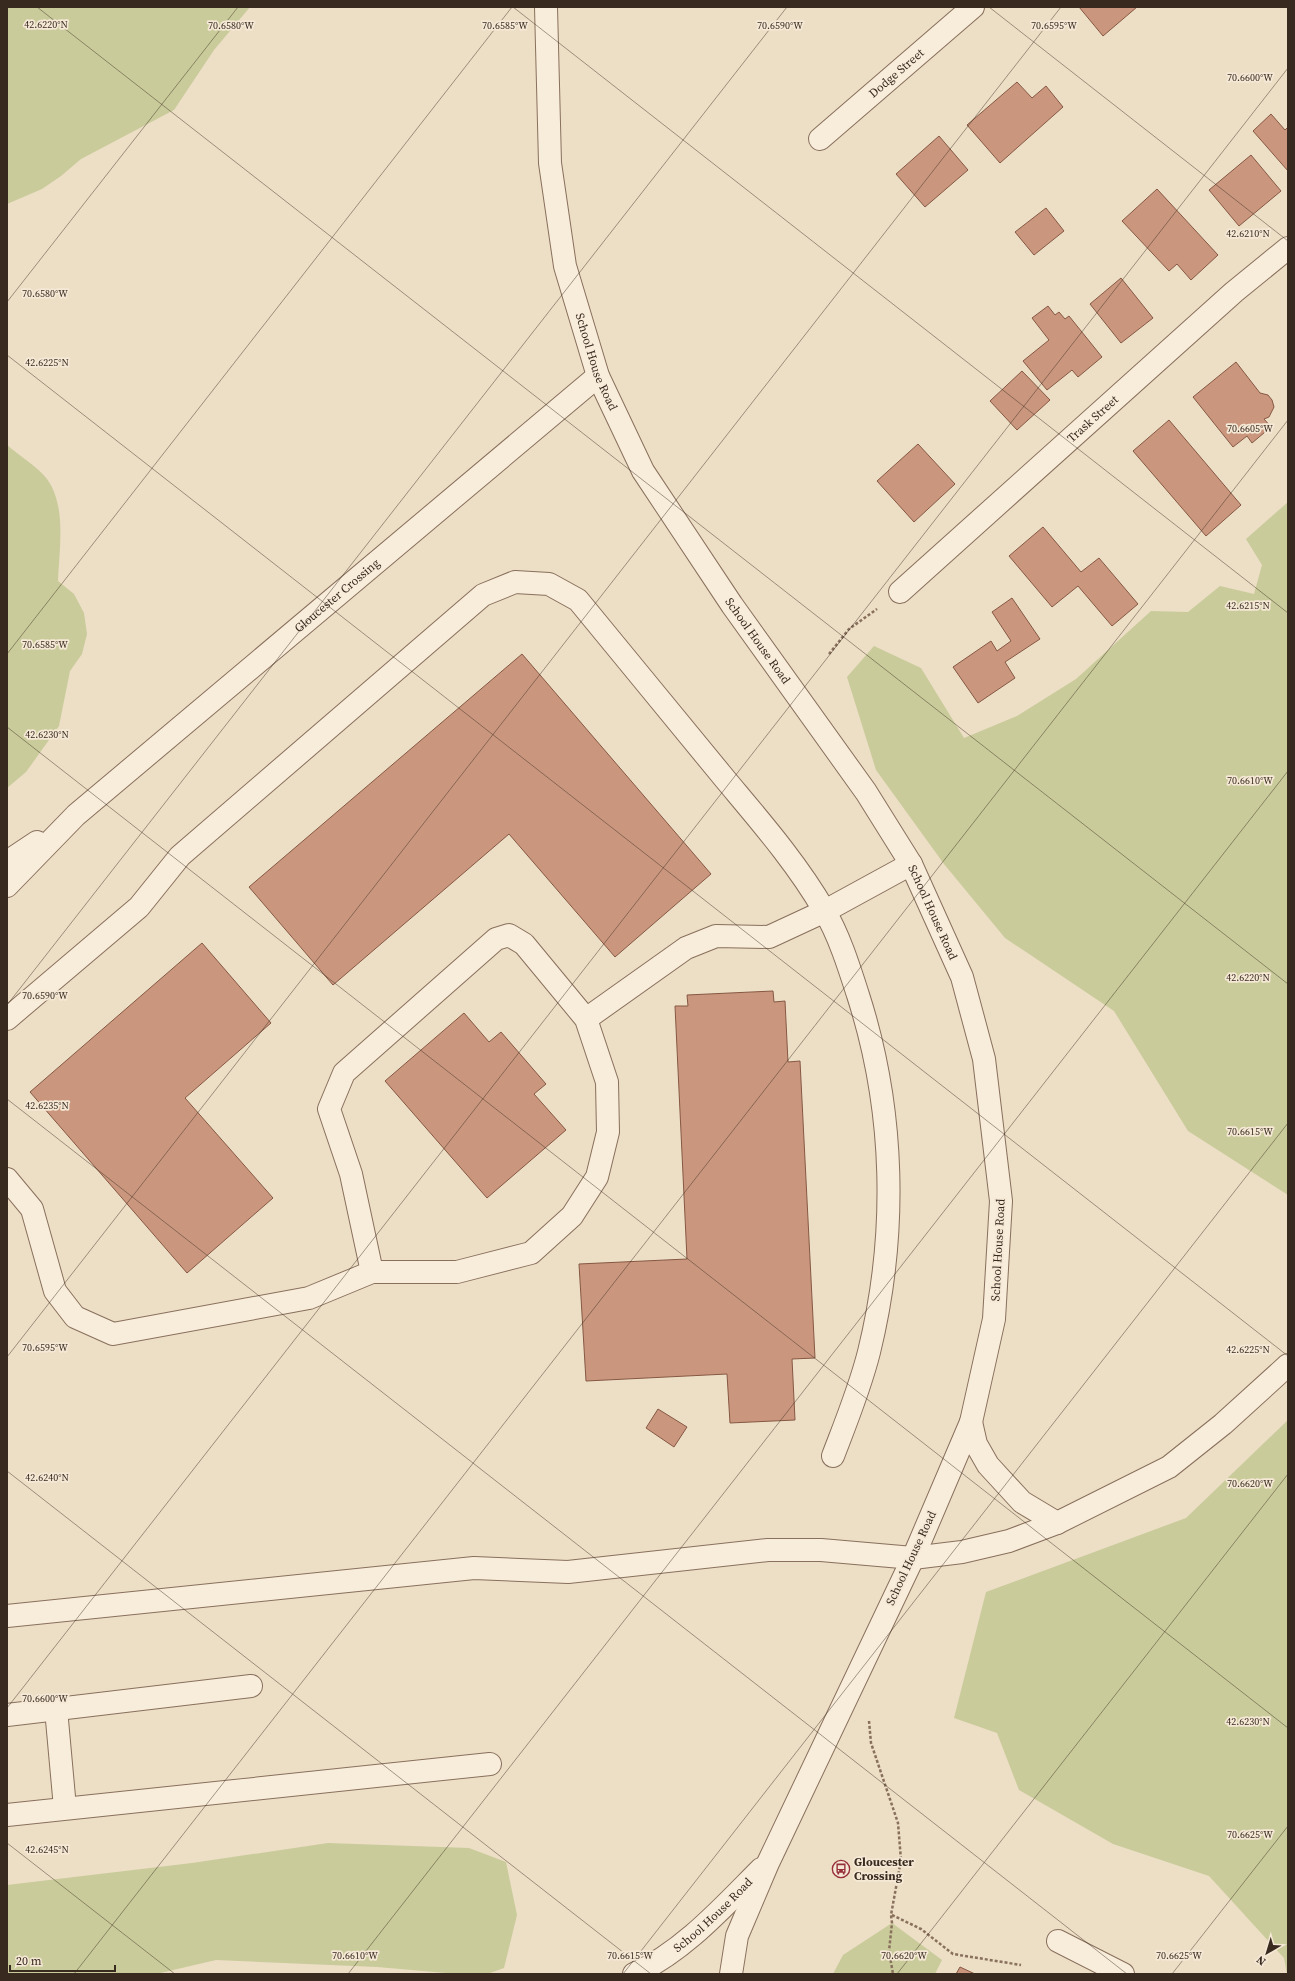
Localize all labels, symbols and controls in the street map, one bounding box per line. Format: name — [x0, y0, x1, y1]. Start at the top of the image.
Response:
text: 42.6220°N — [24, 18, 68, 31]
text: 70.6580°W — [208, 19, 254, 32]
text: 70.6585°W — [482, 19, 528, 32]
text: 70.6590°W — [757, 19, 803, 32]
text: 70.6595°W — [1031, 19, 1077, 32]
street label: Dodge Street — [866, 45, 927, 101]
text: 70.6600°W — [1227, 71, 1273, 84]
text: 42.6210°N — [1226, 227, 1270, 240]
text: 70.6580°W — [22, 287, 68, 300]
street label: School House Road — [572, 311, 621, 413]
text: 42.6225°N — [25, 356, 69, 369]
street label: Trask Street — [1064, 392, 1122, 446]
text: 70.6605°W — [1227, 422, 1273, 435]
street label: Gloucester Crossing — [291, 555, 383, 636]
street label: School House Road — [721, 595, 794, 687]
text: 42.6215°N — [1226, 599, 1270, 612]
text: 70.6585°W — [22, 638, 68, 651]
text: 42.6230°N — [25, 728, 69, 741]
text: 70.6610°W — [1227, 774, 1273, 787]
street label: School House Road — [904, 862, 961, 963]
text: 42.6220°N — [1226, 971, 1270, 984]
text: 70.6590°W — [22, 989, 68, 1002]
text: 42.6235°N — [25, 1099, 69, 1112]
text: 70.6615°W — [1227, 1125, 1273, 1138]
street label: School House Road — [987, 1198, 1009, 1302]
text: 70.6595°W — [22, 1341, 68, 1354]
text: 42.6225°N — [1226, 1343, 1270, 1356]
text: 42.6240°N — [25, 1471, 69, 1484]
text: 70.6620°W — [1227, 1477, 1273, 1490]
street label: School House Road — [882, 1508, 940, 1608]
text: 70.6600°W — [22, 1692, 68, 1705]
text: 42.6230°N — [1226, 1715, 1270, 1728]
text: 70.6625°W — [1227, 1828, 1273, 1841]
text: 42.6245°N — [25, 1843, 69, 1856]
place label: Gloucester Crossing — [854, 1854, 914, 1884]
bus stop icon: Gloucester Crossing — [831, 1859, 851, 1879]
street label: School House Road — [670, 1874, 756, 1956]
north arrow — [1247, 1933, 1287, 1973]
scale bar — [10, 1947, 115, 1973]
text: 70.6610°W — [332, 1949, 378, 1962]
text: 70.6615°W — [607, 1949, 653, 1962]
text: 70.6620°W — [881, 1949, 927, 1962]
text: 70.6625°W — [1156, 1949, 1202, 1962]
text: N — [1253, 1952, 1269, 1969]
text: 20 m — [16, 1953, 42, 1969]

